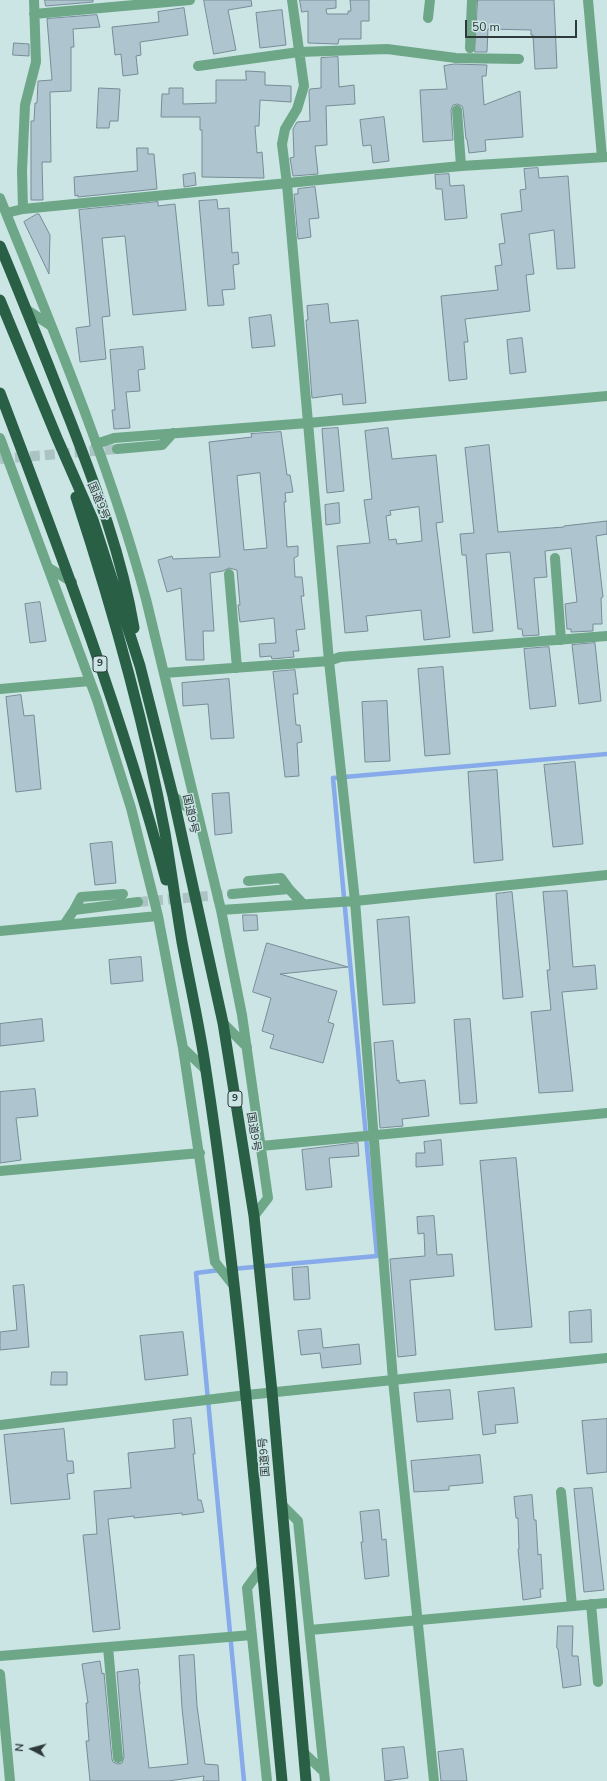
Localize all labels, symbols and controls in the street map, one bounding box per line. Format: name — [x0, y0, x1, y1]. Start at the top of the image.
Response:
scale bar — [467, 12, 579, 38]
text: 50 m — [472, 19, 500, 35]
street label: 国道9号 — [84, 480, 112, 522]
road number: 9 — [93, 656, 107, 672]
street label: 国道9号 — [179, 793, 201, 835]
road number: 9 — [228, 1091, 242, 1107]
street label: 国道9号 — [243, 1111, 263, 1153]
street label: 国道9号 — [257, 1437, 273, 1477]
north arrow — [12, 1729, 52, 1769]
text: N — [12, 1743, 27, 1753]

